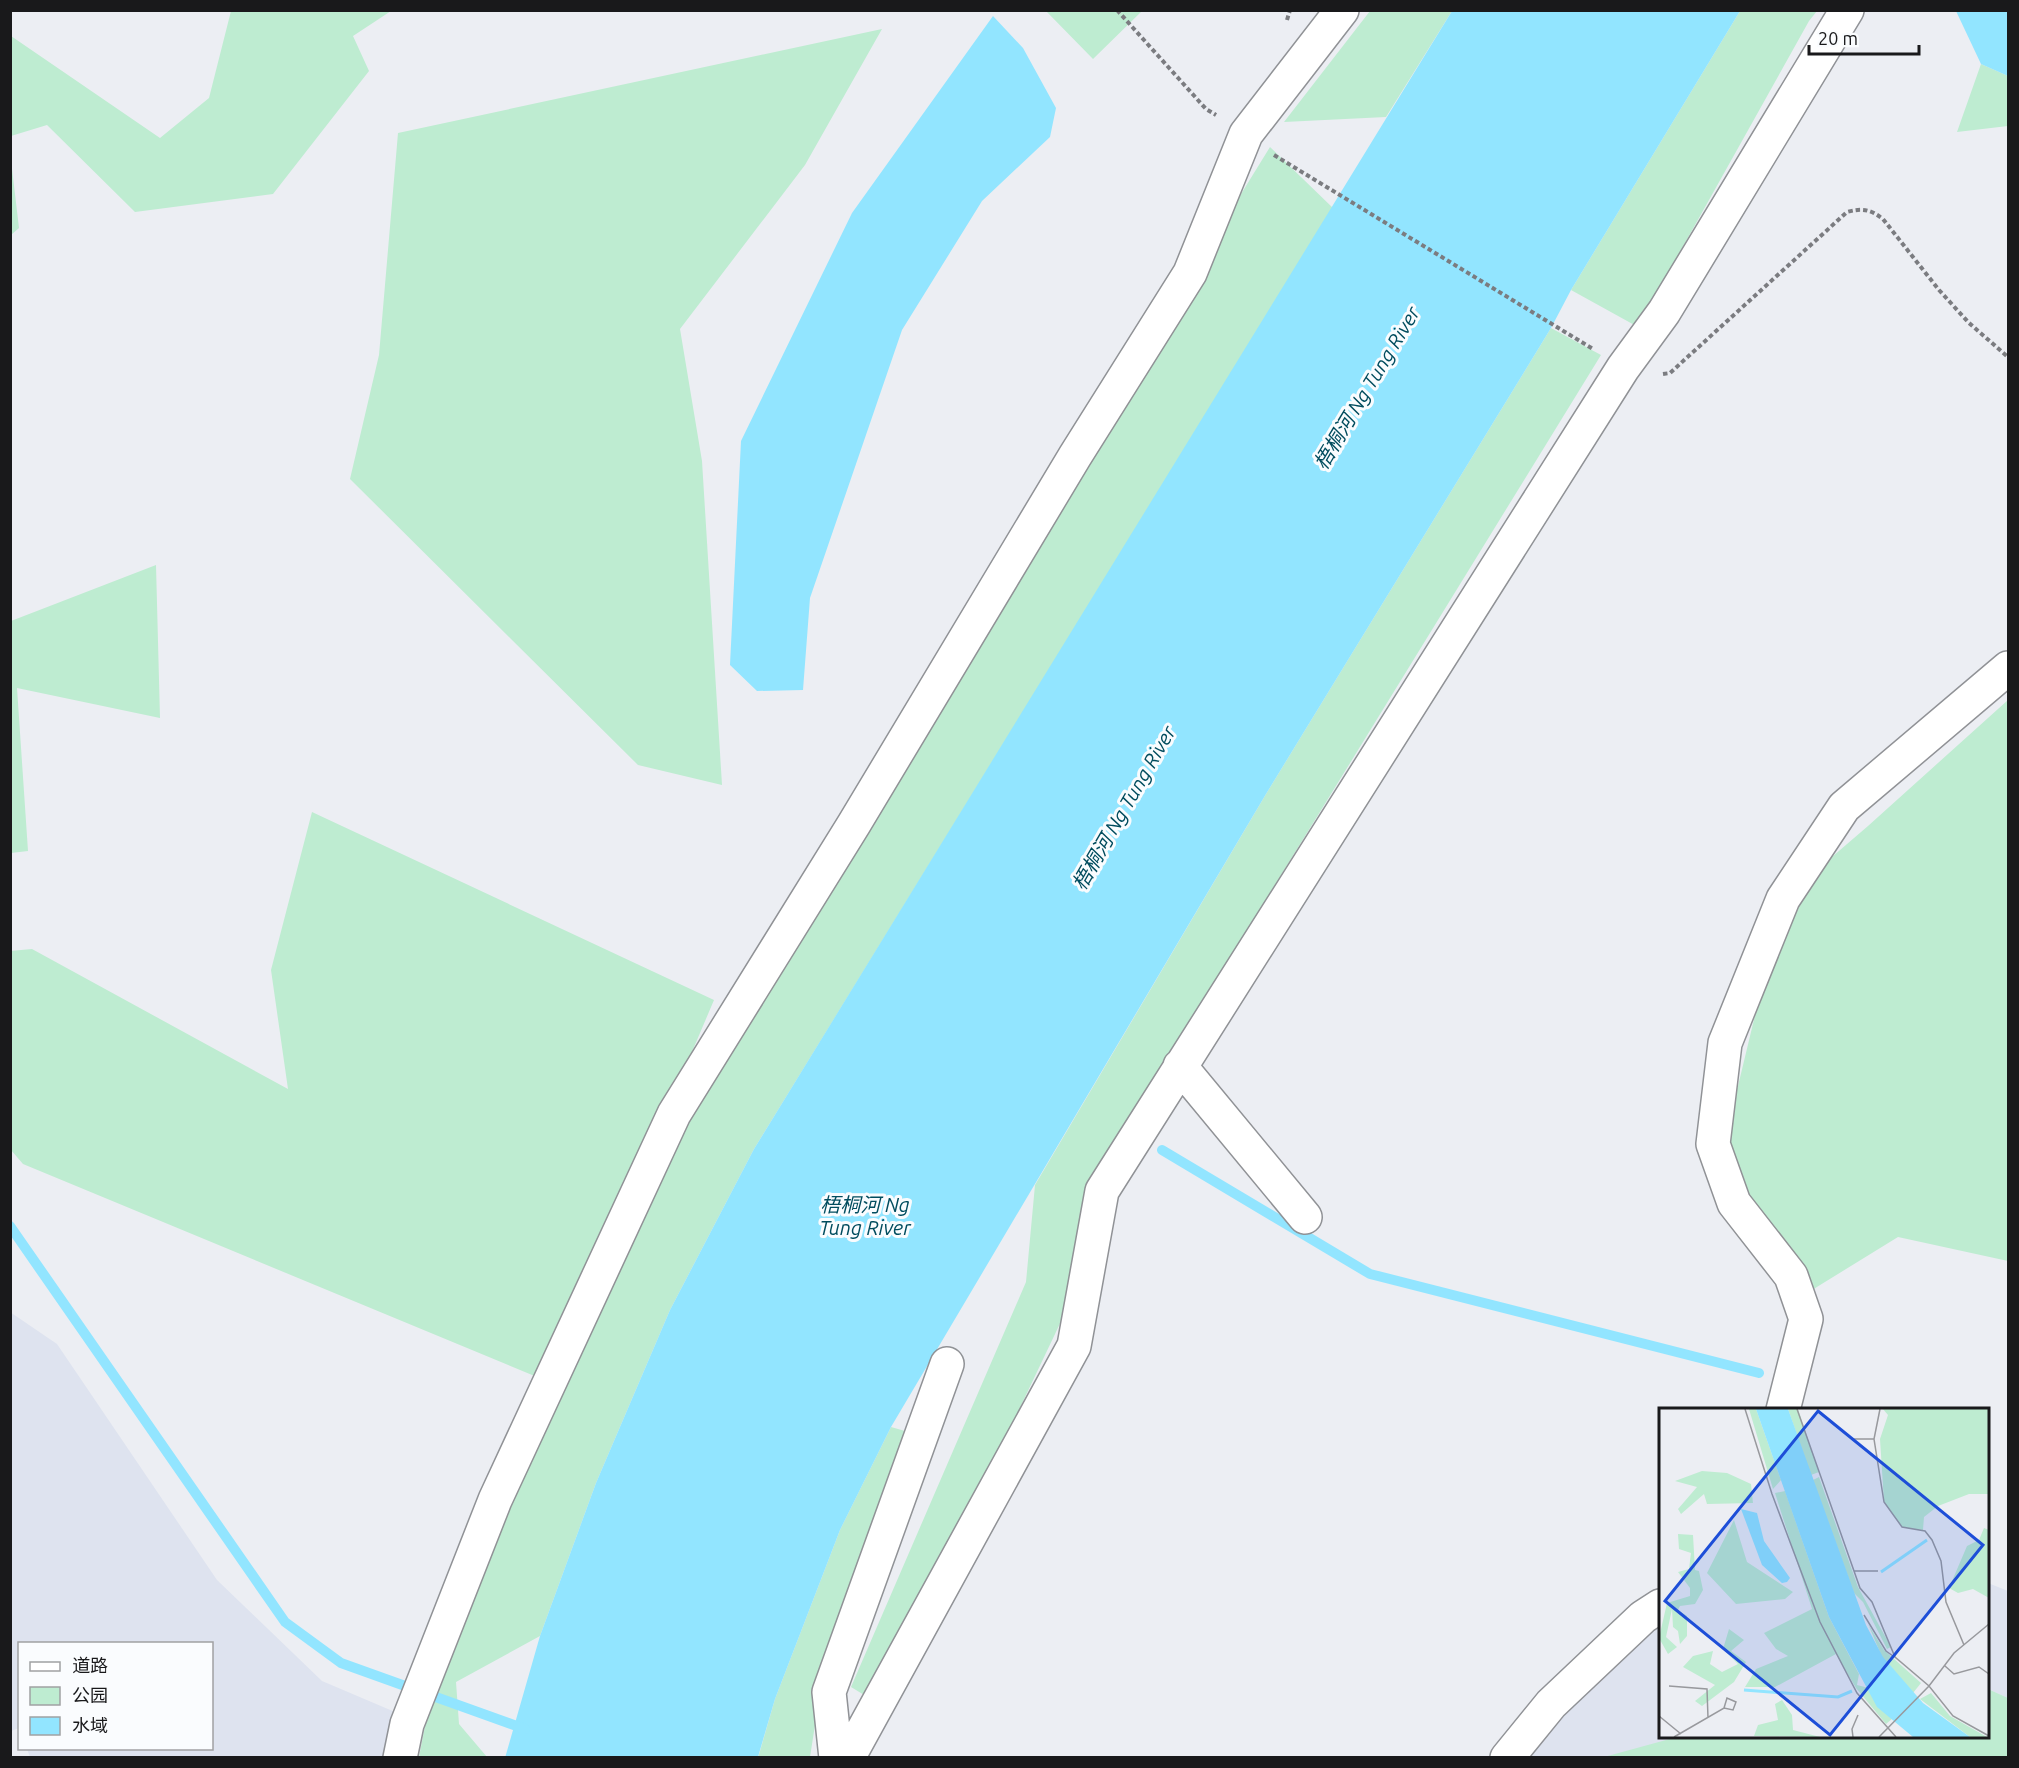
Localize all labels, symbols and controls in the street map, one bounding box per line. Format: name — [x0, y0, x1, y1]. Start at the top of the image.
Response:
scale bar — [1809, 18, 1918, 56]
text: 20 m — [1818, 28, 1858, 48]
water label: 梧桐河 Ng Tung River — [1309, 301, 1425, 473]
water label: 梧桐河 Ng Tung River — [1067, 720, 1181, 894]
water label: 梧桐河 Ng Tung River — [819, 1193, 912, 1239]
inset map — [1659, 1408, 1989, 1738]
legend — [18, 1642, 213, 1750]
text: 道路 — [72, 1655, 108, 1675]
text: 公园 — [72, 1685, 108, 1705]
text: 水域 — [72, 1715, 108, 1735]

